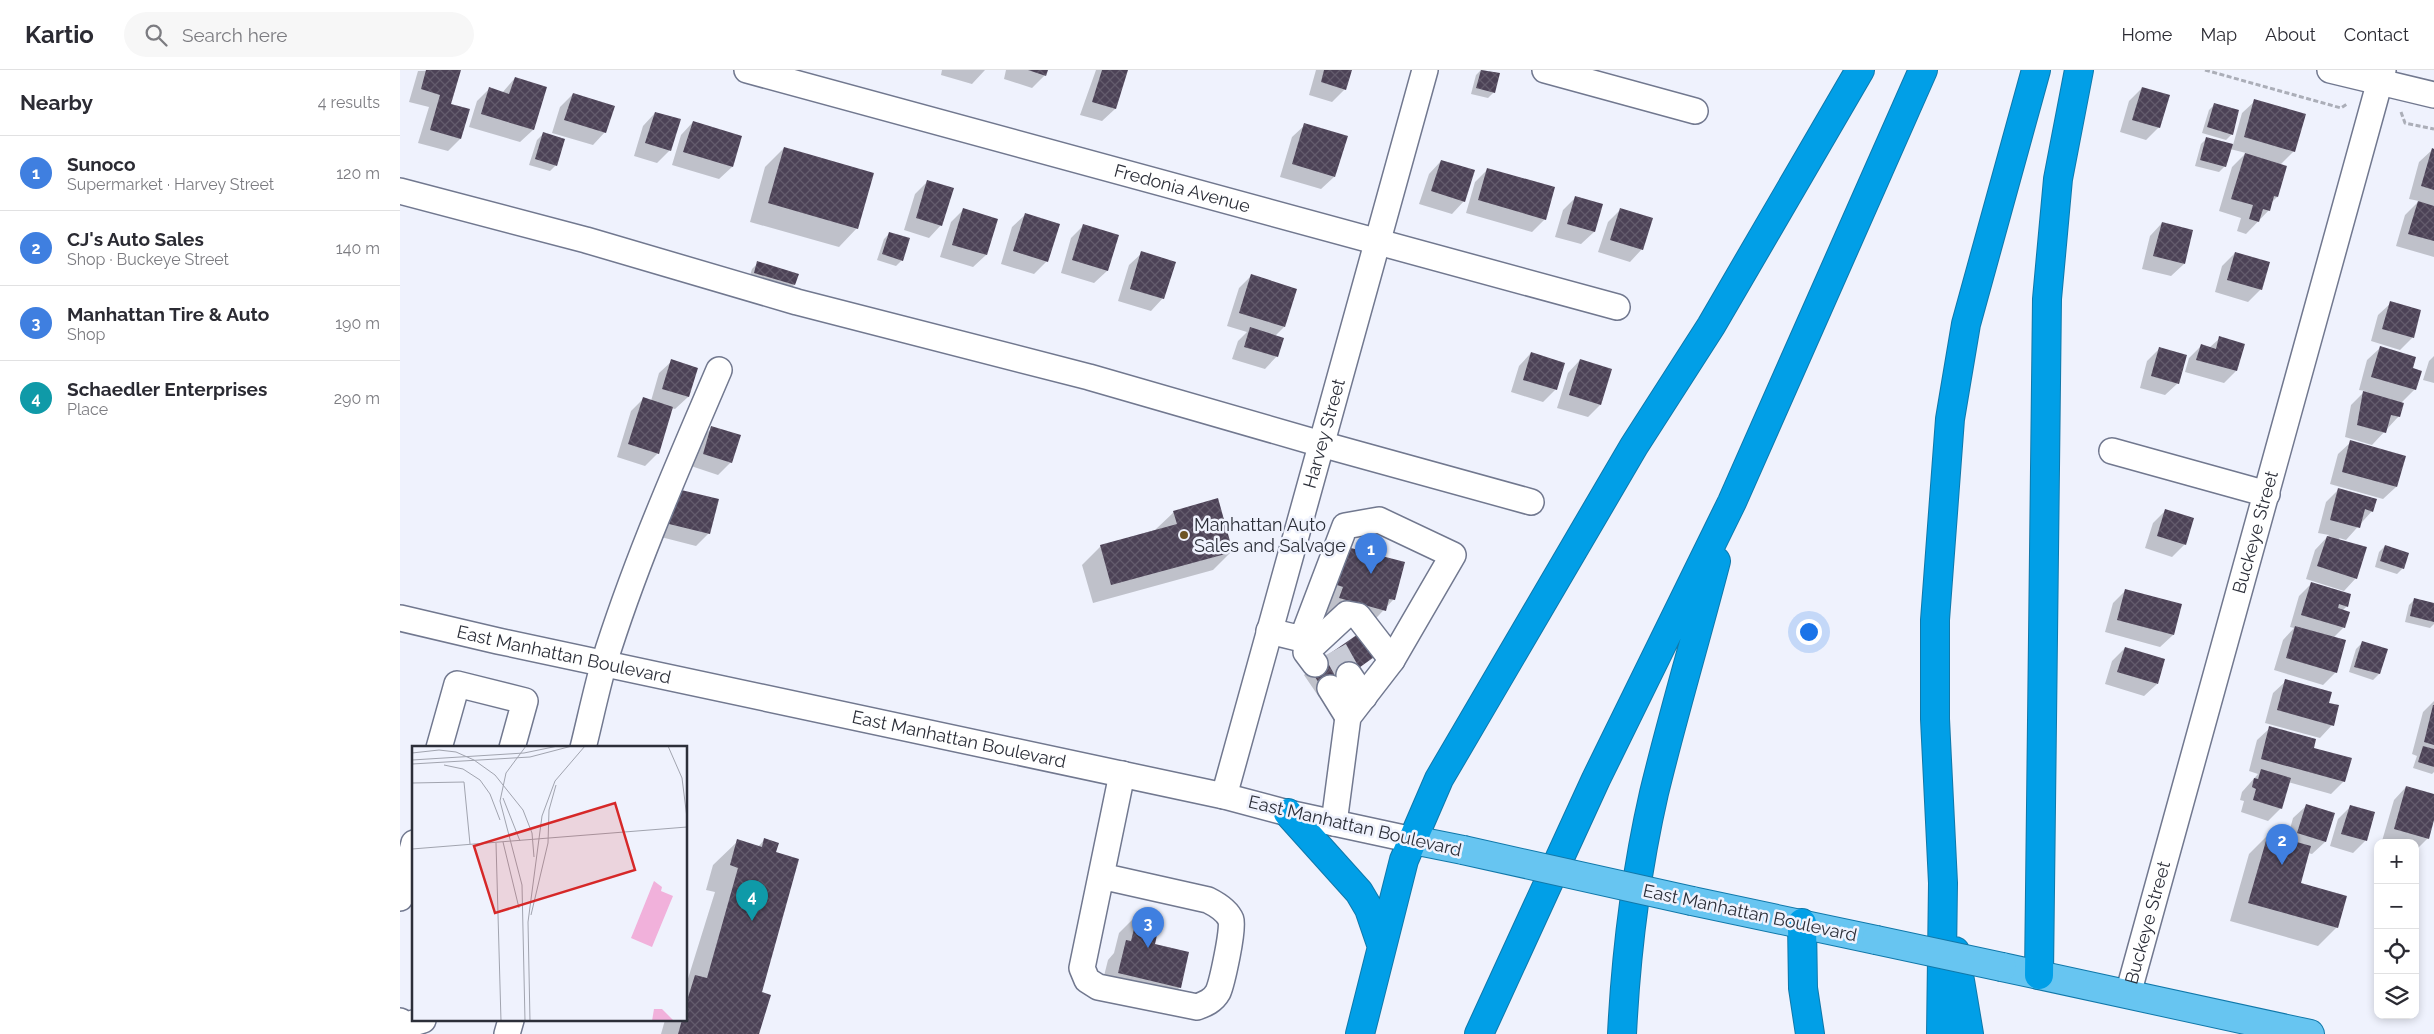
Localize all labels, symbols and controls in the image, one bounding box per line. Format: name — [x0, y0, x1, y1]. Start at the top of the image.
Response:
search box — [124, 12, 474, 57]
text: Kartio — [25, 20, 94, 49]
icon: search — [142, 21, 170, 49]
text: Search here — [182, 24, 287, 46]
text: Home — [2121, 24, 2172, 45]
text: Map — [2200, 24, 2237, 45]
text: About — [2265, 24, 2316, 45]
text: Contact — [2344, 24, 2409, 45]
text: Nearby — [20, 90, 93, 115]
text: 4 results — [318, 93, 380, 112]
text: Sunoco — [67, 153, 135, 175]
street label: Fredonia Avenue — [1112, 160, 1253, 217]
text: 1 — [32, 164, 40, 183]
text: 120 m — [336, 164, 380, 183]
text: Supermarket · Harvey Street — [67, 175, 274, 194]
text: CJ's Auto Sales — [67, 228, 204, 250]
text: 2 — [31, 239, 41, 258]
text: 140 m — [336, 239, 380, 258]
text: Shop · Buckeye Street — [67, 250, 229, 269]
text: Manhattan Tire & Auto — [67, 303, 269, 325]
text: 3 — [32, 314, 40, 333]
text: 190 m — [335, 314, 380, 333]
text: Shop — [67, 325, 105, 344]
street label: Harvey Street — [1299, 376, 1349, 491]
text: Schaedler Enterprises — [67, 378, 267, 400]
text: 4 — [31, 389, 41, 408]
text: 290 m — [334, 389, 380, 408]
text: Place — [67, 400, 108, 419]
street label: Buckeye Street — [2228, 468, 2282, 596]
place label: Manhattan Auto Sales and Salvage — [1194, 514, 1346, 556]
marker: Manhattan Auto Sales and Salvage — [1178, 529, 1190, 541]
pin: 1 — [1355, 533, 1387, 574]
your location — [1796, 619, 1822, 645]
street label: East Manhattan Boulevard — [455, 621, 673, 688]
street label: East Manhattan Boulevard — [850, 706, 1068, 772]
inset map — [412, 746, 688, 1022]
street label: East Manhattan Boulevard — [1246, 791, 1464, 860]
pin: 2 — [2266, 824, 2298, 865]
map controls — [2374, 839, 2419, 1019]
button: + — [2374, 839, 2419, 884]
street label: Buckeye Street — [2120, 859, 2174, 986]
pin: 4 — [736, 880, 768, 921]
street label: East Manhattan Boulevard — [1641, 880, 1859, 945]
button: − — [2374, 884, 2419, 929]
pin: 3 — [1132, 907, 1164, 948]
button: locate — [2374, 929, 2419, 974]
button: layers — [2374, 974, 2419, 1019]

